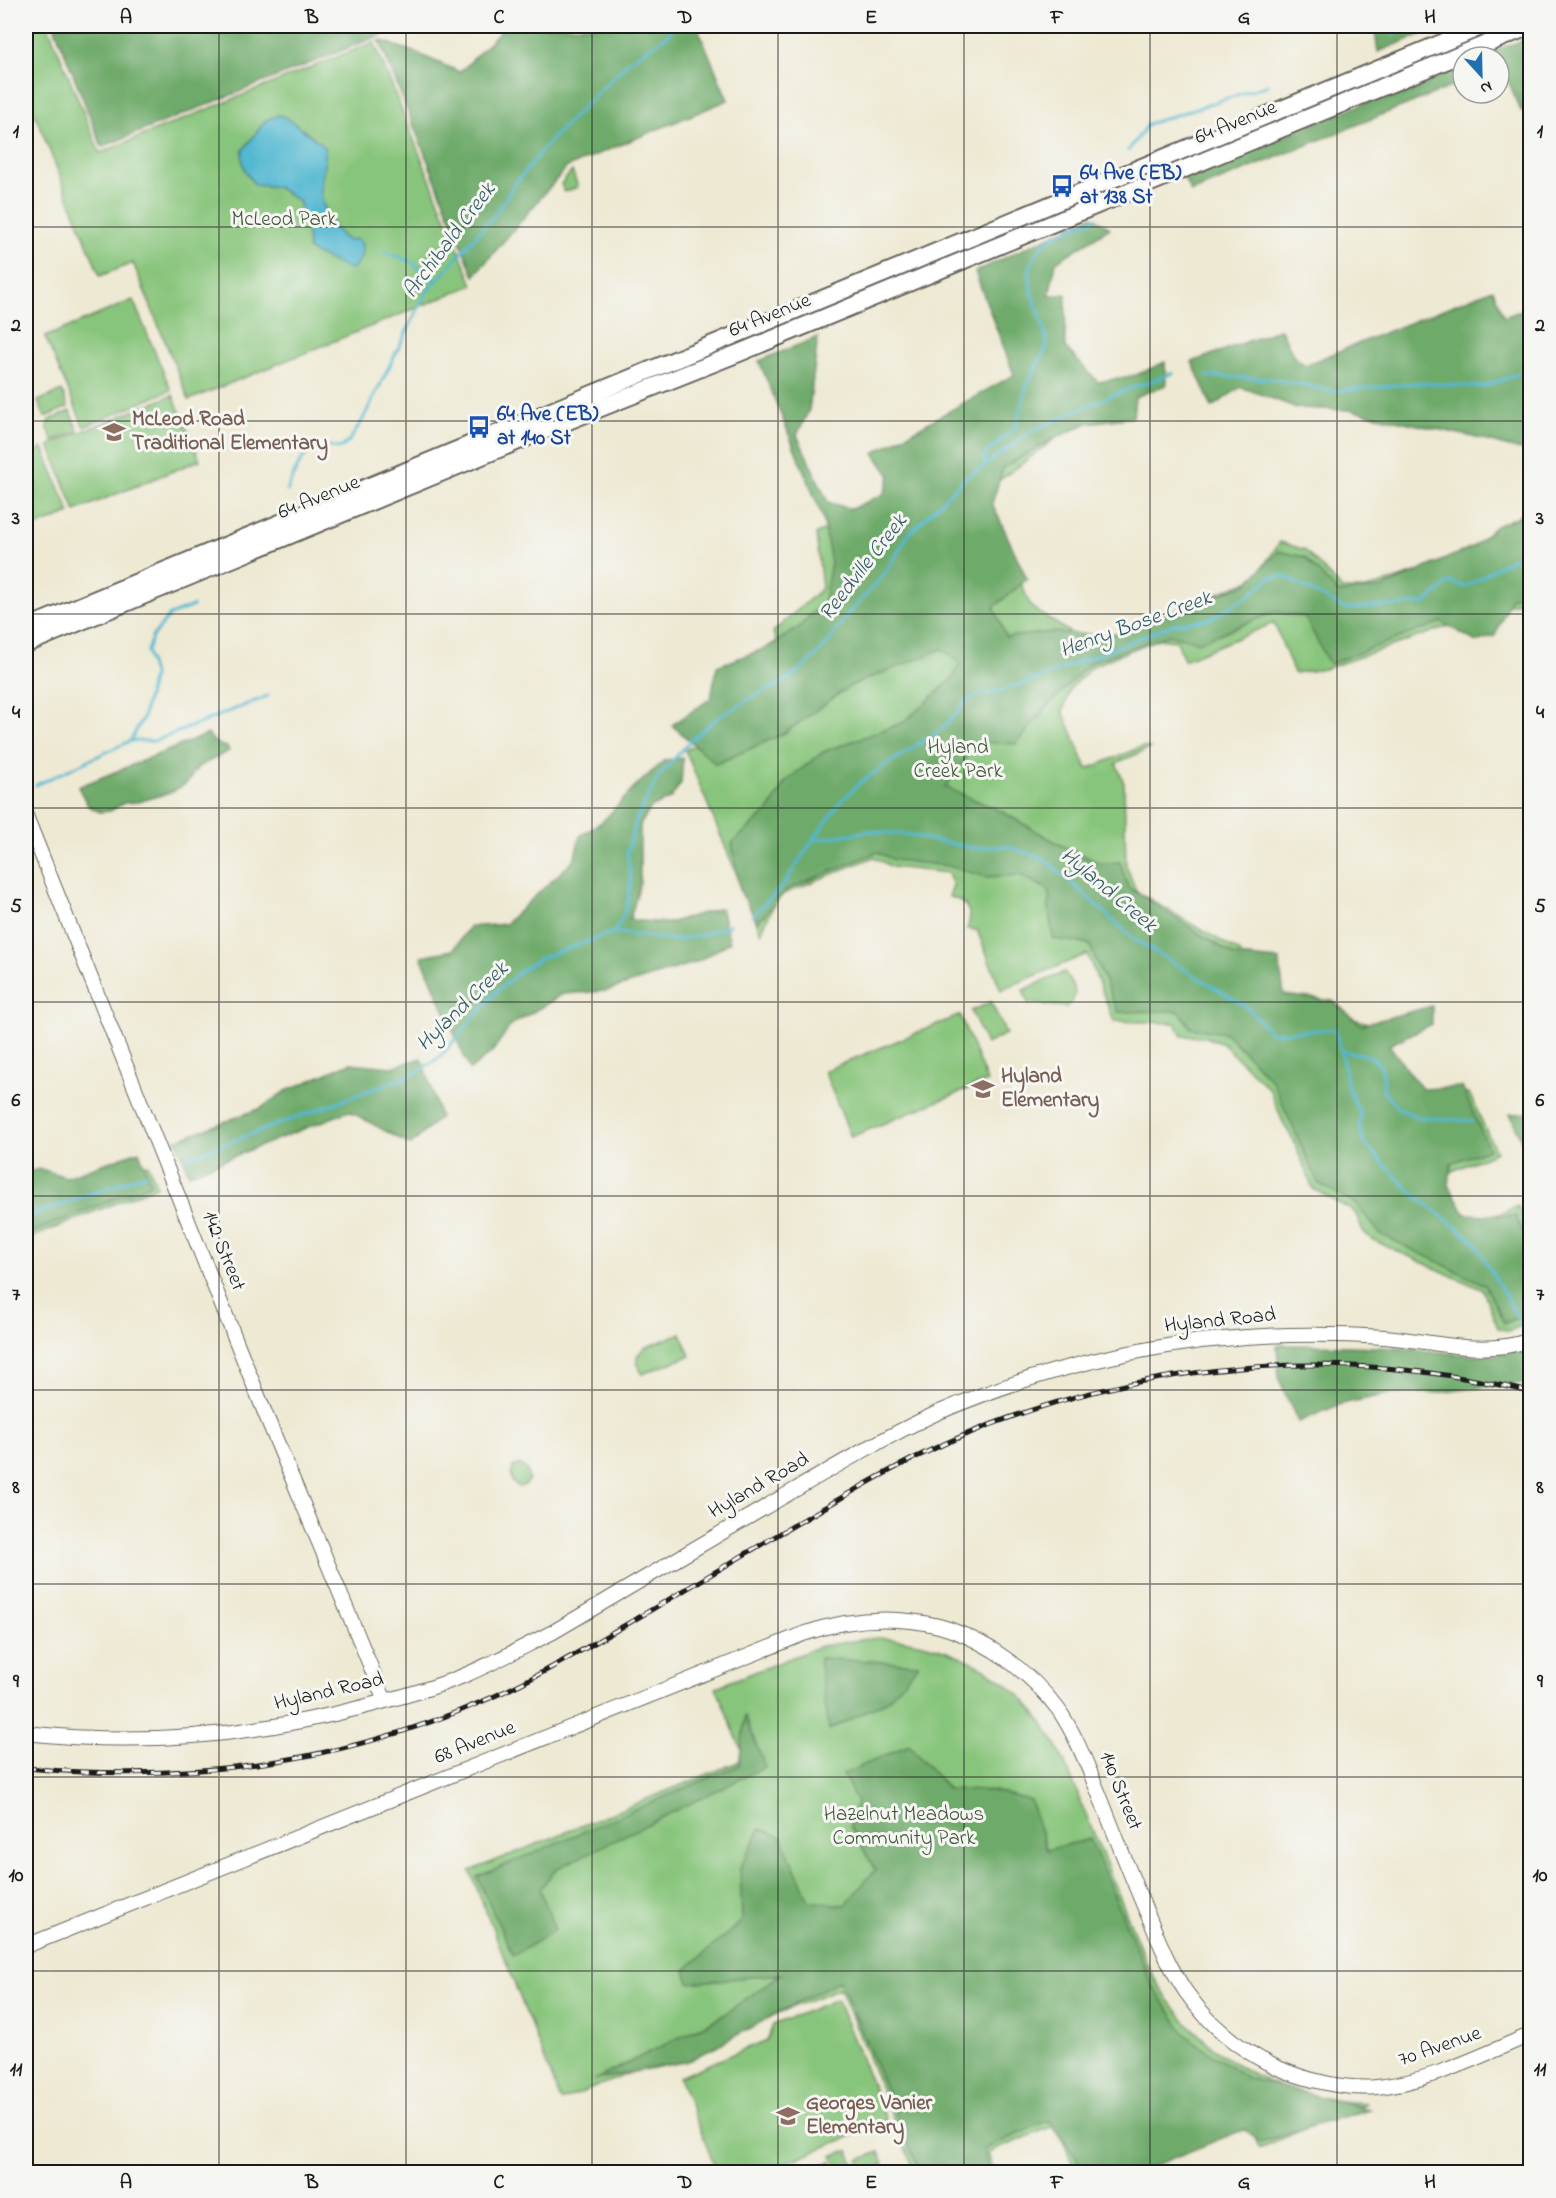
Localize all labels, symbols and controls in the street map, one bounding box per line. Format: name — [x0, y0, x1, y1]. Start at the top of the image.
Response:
text: A — [120, 4, 132, 33]
text: B — [304, 4, 319, 33]
text: C — [494, 4, 505, 33]
text: D — [677, 4, 692, 33]
text: E — [865, 4, 877, 33]
text: F — [1050, 4, 1064, 33]
text: G — [1238, 4, 1251, 33]
text: H — [1424, 4, 1436, 33]
north arrow — [1451, 45, 1511, 105]
text: N — [1476, 74, 1495, 100]
street label: 64 Avenue — [1191, 93, 1282, 153]
text: 1 — [13, 118, 20, 147]
text: 1 — [1537, 118, 1544, 147]
place label: 64 Ave (EB) at 138 St — [1080, 159, 1182, 213]
bus stop icon: 64 Ave (EB) at 138 St — [1049, 173, 1075, 199]
water label: Archibald Creek — [396, 175, 505, 306]
park label: McLeod Park — [231, 205, 337, 235]
street label: 64 Avenue — [725, 286, 816, 346]
text: 2 — [10, 312, 21, 341]
text: 2 — [1534, 312, 1545, 341]
place label: 64 Ave (EB) at 140 St — [497, 400, 599, 454]
place label: McLeod Road Traditional Elementary — [132, 405, 328, 461]
bus stop icon: 64 Ave (EB) at 140 St — [466, 414, 492, 440]
school or university icon: McLeod Road Traditional Elementary — [101, 419, 127, 445]
street label: 64 Avenue — [274, 468, 365, 528]
text: 3 — [11, 505, 20, 534]
text: 3 — [1535, 505, 1544, 534]
water label: Reedville Creek — [812, 507, 917, 628]
water label: Henry Bose Creek — [1056, 582, 1217, 667]
text: 4 — [12, 699, 21, 728]
text: 4 — [1536, 699, 1545, 728]
park label: Hyland Creek Park — [913, 733, 1003, 787]
water label: Hyland Creek — [1053, 841, 1164, 942]
text: 5 — [10, 893, 22, 922]
text: 5 — [1534, 893, 1546, 922]
water label: Hyland Creek — [410, 954, 517, 1059]
place label: Hyland Elementary — [1001, 1062, 1100, 1118]
school or university icon: Hyland Elementary — [970, 1076, 996, 1102]
text: 6 — [12, 1087, 21, 1116]
text: 6 — [1536, 1087, 1545, 1116]
street label: 142 Street — [193, 1206, 253, 1296]
text: 7 — [12, 1281, 21, 1310]
text: 7 — [1536, 1281, 1545, 1310]
street label: Hyland Road — [1163, 1300, 1278, 1344]
street label: Hyland Road — [703, 1445, 816, 1529]
text: 8 — [11, 1474, 20, 1503]
text: 8 — [1535, 1474, 1544, 1503]
street label: Hyland Road — [271, 1665, 387, 1721]
text: 9 — [12, 1668, 20, 1697]
text: 9 — [1536, 1668, 1544, 1697]
street label: 68 Avenue — [430, 1713, 521, 1773]
street label: 140 Street — [1091, 1747, 1149, 1835]
park label: Hazelnut Meadows Community Park — [824, 1800, 984, 1856]
text: 10 — [9, 1862, 24, 1891]
text: 10 — [1533, 1862, 1548, 1891]
street label: 70 Avenue — [1395, 2019, 1486, 2075]
text: 11 — [10, 2056, 23, 2085]
text: 11 — [1534, 2056, 1547, 2085]
place label: Georges Vanier Elementary — [806, 2089, 933, 2145]
school or university icon: Georges Vanier Elementary — [775, 2103, 801, 2129]
text: A — [120, 2169, 132, 2198]
text: B — [304, 2169, 319, 2198]
text: C — [494, 2169, 505, 2198]
text: D — [677, 2169, 692, 2198]
text: E — [865, 2169, 877, 2198]
text: F — [1050, 2169, 1064, 2198]
text: G — [1238, 2169, 1251, 2198]
text: H — [1424, 2169, 1436, 2198]

